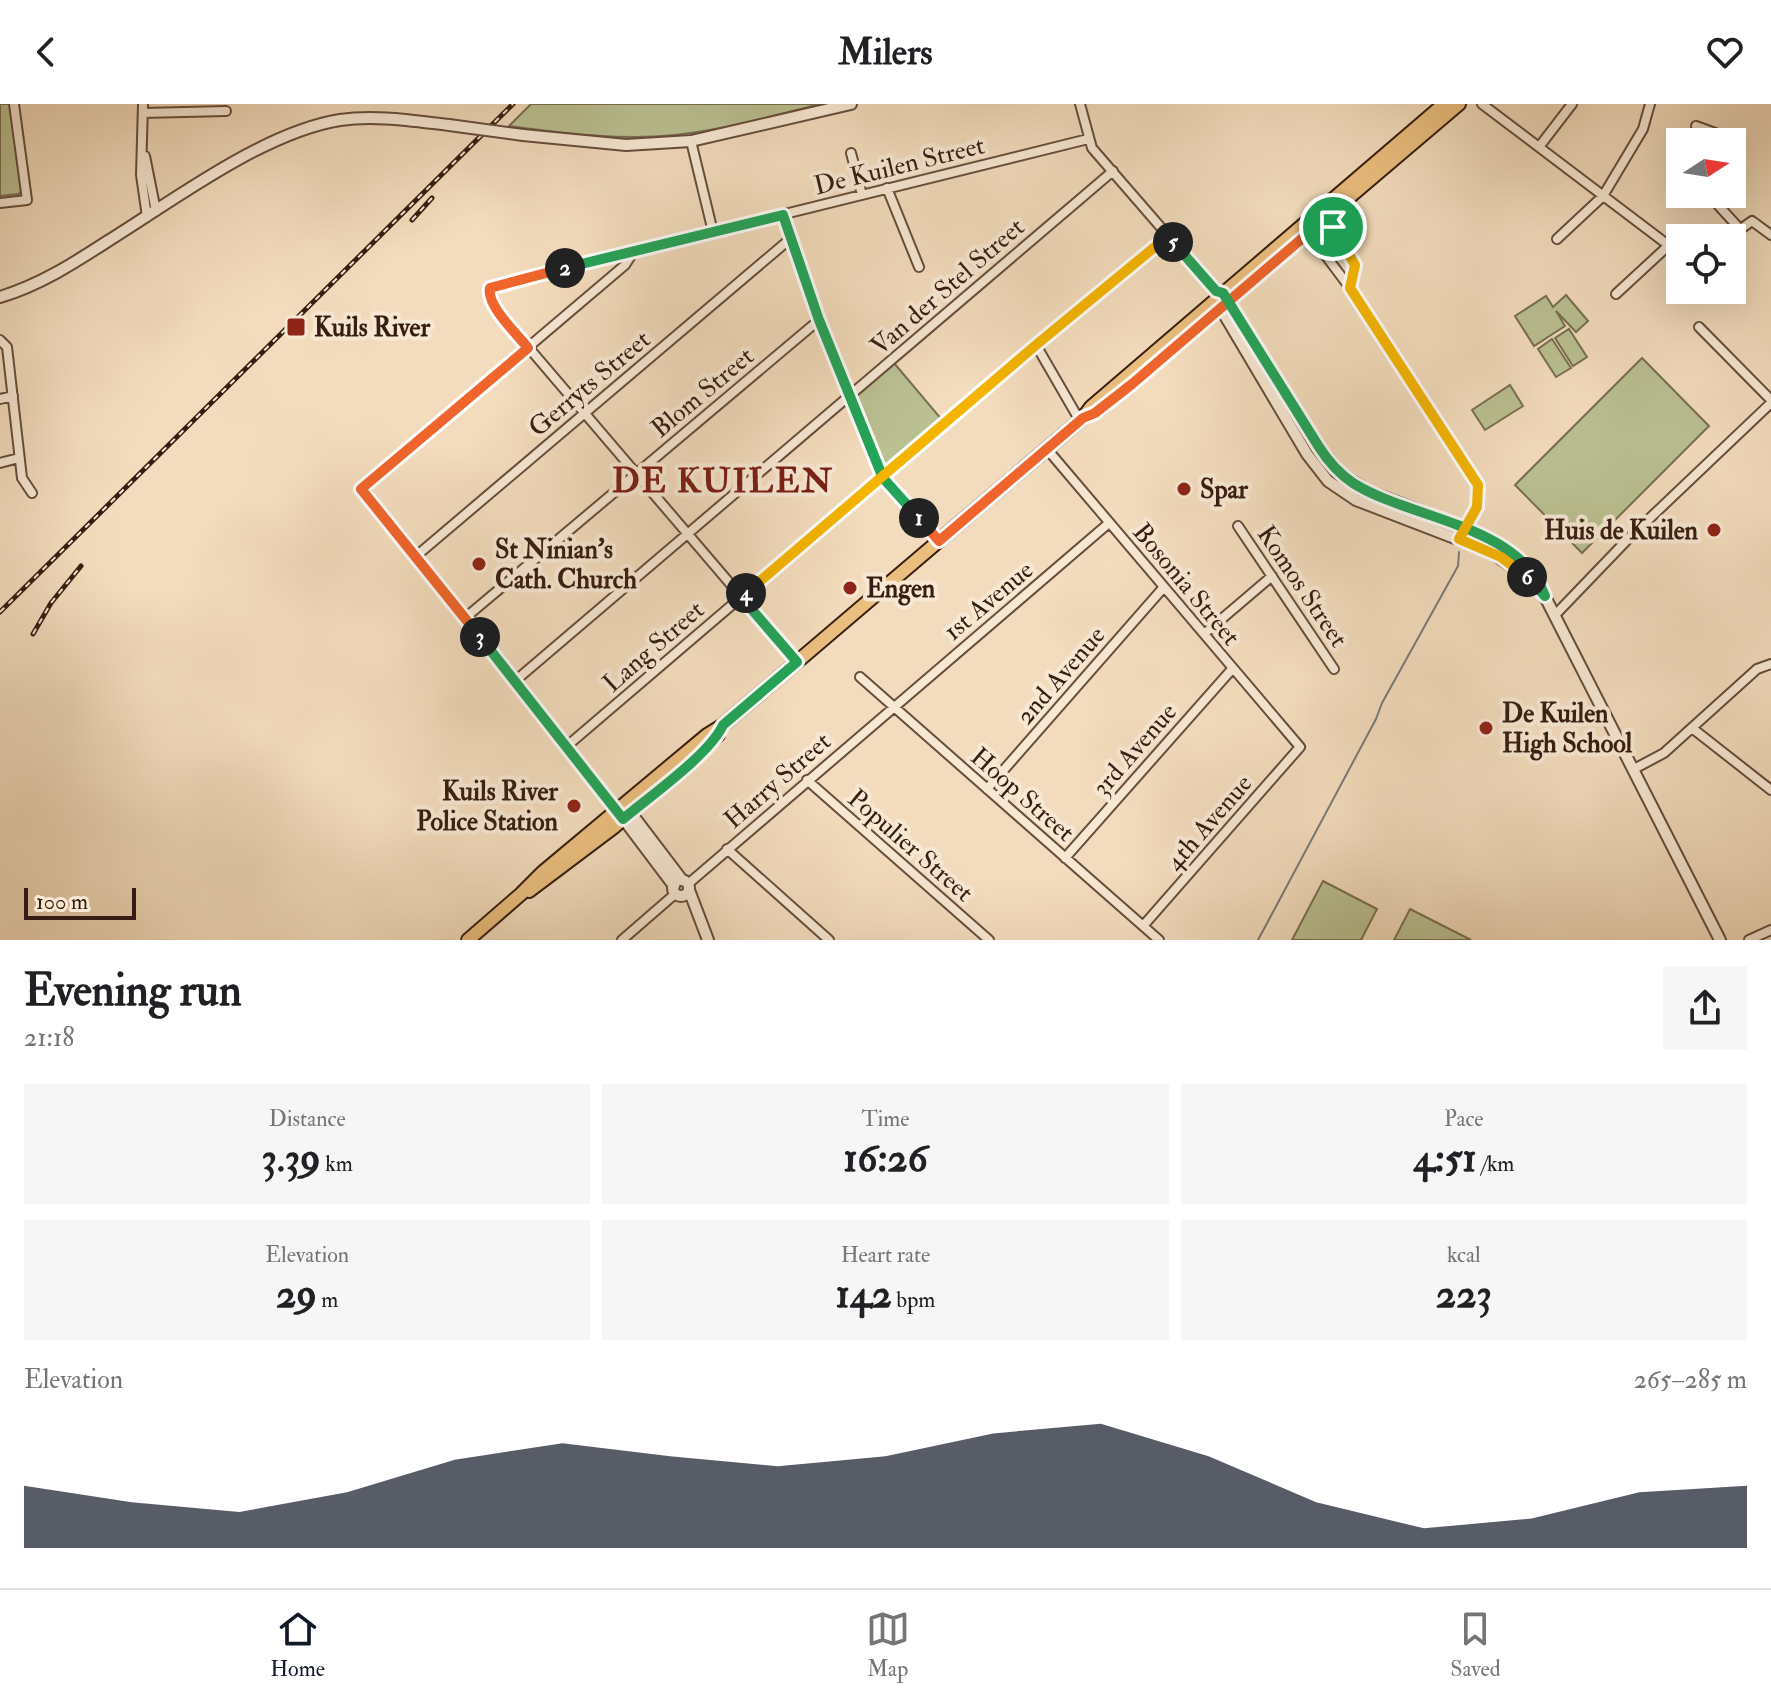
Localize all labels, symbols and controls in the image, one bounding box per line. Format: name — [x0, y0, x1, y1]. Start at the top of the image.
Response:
icon: back — [24, 30, 68, 74]
text: Milers — [838, 30, 933, 75]
icon: heart — [1703, 30, 1747, 74]
north arrow — [1666, 128, 1746, 208]
map controls — [1666, 128, 1746, 304]
street label: De Kuilen Street — [811, 129, 988, 203]
pin — [1299, 193, 1367, 261]
icon: arrive — [1311, 205, 1355, 249]
street label: Van der Stel Street — [864, 211, 1031, 362]
pin: 5 — [1153, 222, 1193, 262]
button: locate — [1666, 224, 1746, 304]
text: 5 — [1168, 228, 1178, 256]
pin: 2 — [545, 248, 585, 288]
text: 2 — [559, 254, 571, 282]
place label: Kuils River — [314, 312, 430, 344]
marker: Kuils River — [285, 316, 307, 338]
street label: Gerryts Street — [522, 324, 657, 444]
street label: Blom Street — [645, 341, 761, 445]
district label: DE KUILEN — [612, 460, 834, 503]
place label: Spar — [1200, 474, 1248, 507]
marker: Spar — [1175, 480, 1193, 498]
pin: 1 — [899, 498, 939, 538]
text: 1 — [915, 504, 923, 532]
place label: Huis de Kuilen — [1544, 515, 1699, 547]
street label: Bosonia Street — [1126, 517, 1247, 652]
street label: Komos Street — [1250, 520, 1355, 653]
marker: Huis de Kuilen — [1705, 521, 1723, 539]
place label: St Ninian's Cath. Church — [495, 534, 637, 596]
street label: 1st Avenue — [937, 554, 1040, 648]
marker: St Ninian's Cath. Church — [470, 555, 488, 573]
pin: 6 — [1507, 557, 1547, 597]
text: 6 — [1521, 563, 1533, 591]
pin: 4 — [726, 573, 766, 613]
place label: Engen — [866, 573, 936, 606]
text: 4 — [740, 579, 752, 607]
marker: Engen — [841, 579, 859, 597]
street label: Lang Street — [596, 594, 711, 699]
pin: 3 — [460, 617, 500, 657]
street label: 2nd Avenue — [1009, 620, 1112, 731]
text: 3 — [476, 623, 484, 651]
street label: 3rd Avenue — [1086, 696, 1184, 803]
place label: De Kuilen High School — [1502, 698, 1633, 761]
marker: De Kuilen High School — [1477, 719, 1495, 737]
street label: Harry Street — [718, 726, 838, 836]
street label: Hoop Street — [963, 741, 1081, 849]
street label: 4th Avenue — [1158, 768, 1259, 877]
place label: Kuils River Police Station — [416, 776, 559, 838]
street label: Populier Street — [840, 783, 980, 910]
marker: Kuils River Police Station — [565, 797, 583, 815]
scale bar — [24, 884, 136, 920]
text: 100 m — [36, 888, 88, 916]
text: Evening run — [24, 964, 242, 1019]
button: share — [1663, 966, 1747, 1050]
text: 21:18 — [24, 1022, 74, 1054]
text: Distance — [269, 1105, 346, 1133]
text: Time — [861, 1105, 910, 1133]
text: Pace — [1444, 1105, 1484, 1133]
text: 3.39 — [262, 1133, 321, 1184]
text: 16:26 — [843, 1133, 928, 1184]
text: 4:51 — [1413, 1133, 1477, 1184]
text: km — [321, 1150, 353, 1178]
text: /km — [1477, 1150, 1514, 1178]
text: Elevation — [265, 1241, 349, 1269]
text: Heart rate — [841, 1241, 930, 1269]
text: kcal — [1447, 1241, 1481, 1269]
text: 29 — [276, 1269, 317, 1320]
text: 142 — [836, 1269, 892, 1320]
text: 223 — [1436, 1269, 1492, 1320]
text: m — [317, 1286, 338, 1314]
text: bpm — [892, 1286, 935, 1314]
text: Elevation — [24, 1364, 123, 1396]
text: 265–285 m — [1634, 1364, 1747, 1396]
tab: Home — [270, 1607, 325, 1683]
tab: Map — [866, 1607, 910, 1683]
tab: Saved — [1450, 1607, 1501, 1683]

